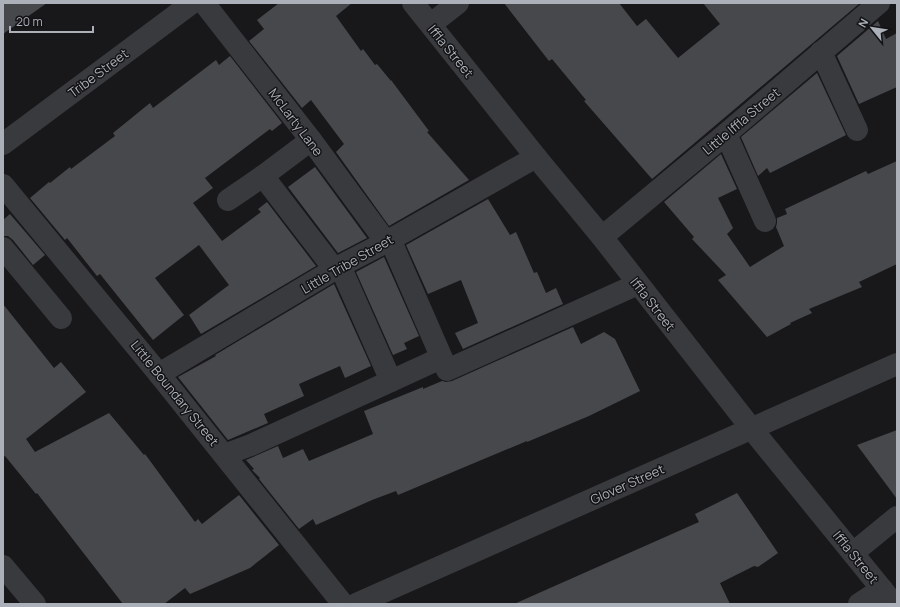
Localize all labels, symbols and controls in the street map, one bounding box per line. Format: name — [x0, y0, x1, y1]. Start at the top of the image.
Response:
scale bar — [10, 8, 93, 34]
north arrow — [852, 8, 892, 48]
text: 20 m — [16, 13, 43, 30]
text: N — [854, 15, 871, 30]
street label: Iffla Street — [424, 21, 478, 81]
street label: Tribe Street — [64, 44, 132, 102]
street label: Little Iffla Street — [699, 83, 783, 159]
street label: McLarty Lane — [265, 85, 328, 160]
street label: Little Tribe Street — [298, 230, 396, 298]
street label: Iffla Street — [626, 274, 680, 334]
street label: Little Boundary Street — [127, 337, 223, 449]
street label: Glover Street — [587, 460, 667, 508]
street label: Iffla Street — [829, 527, 883, 587]

